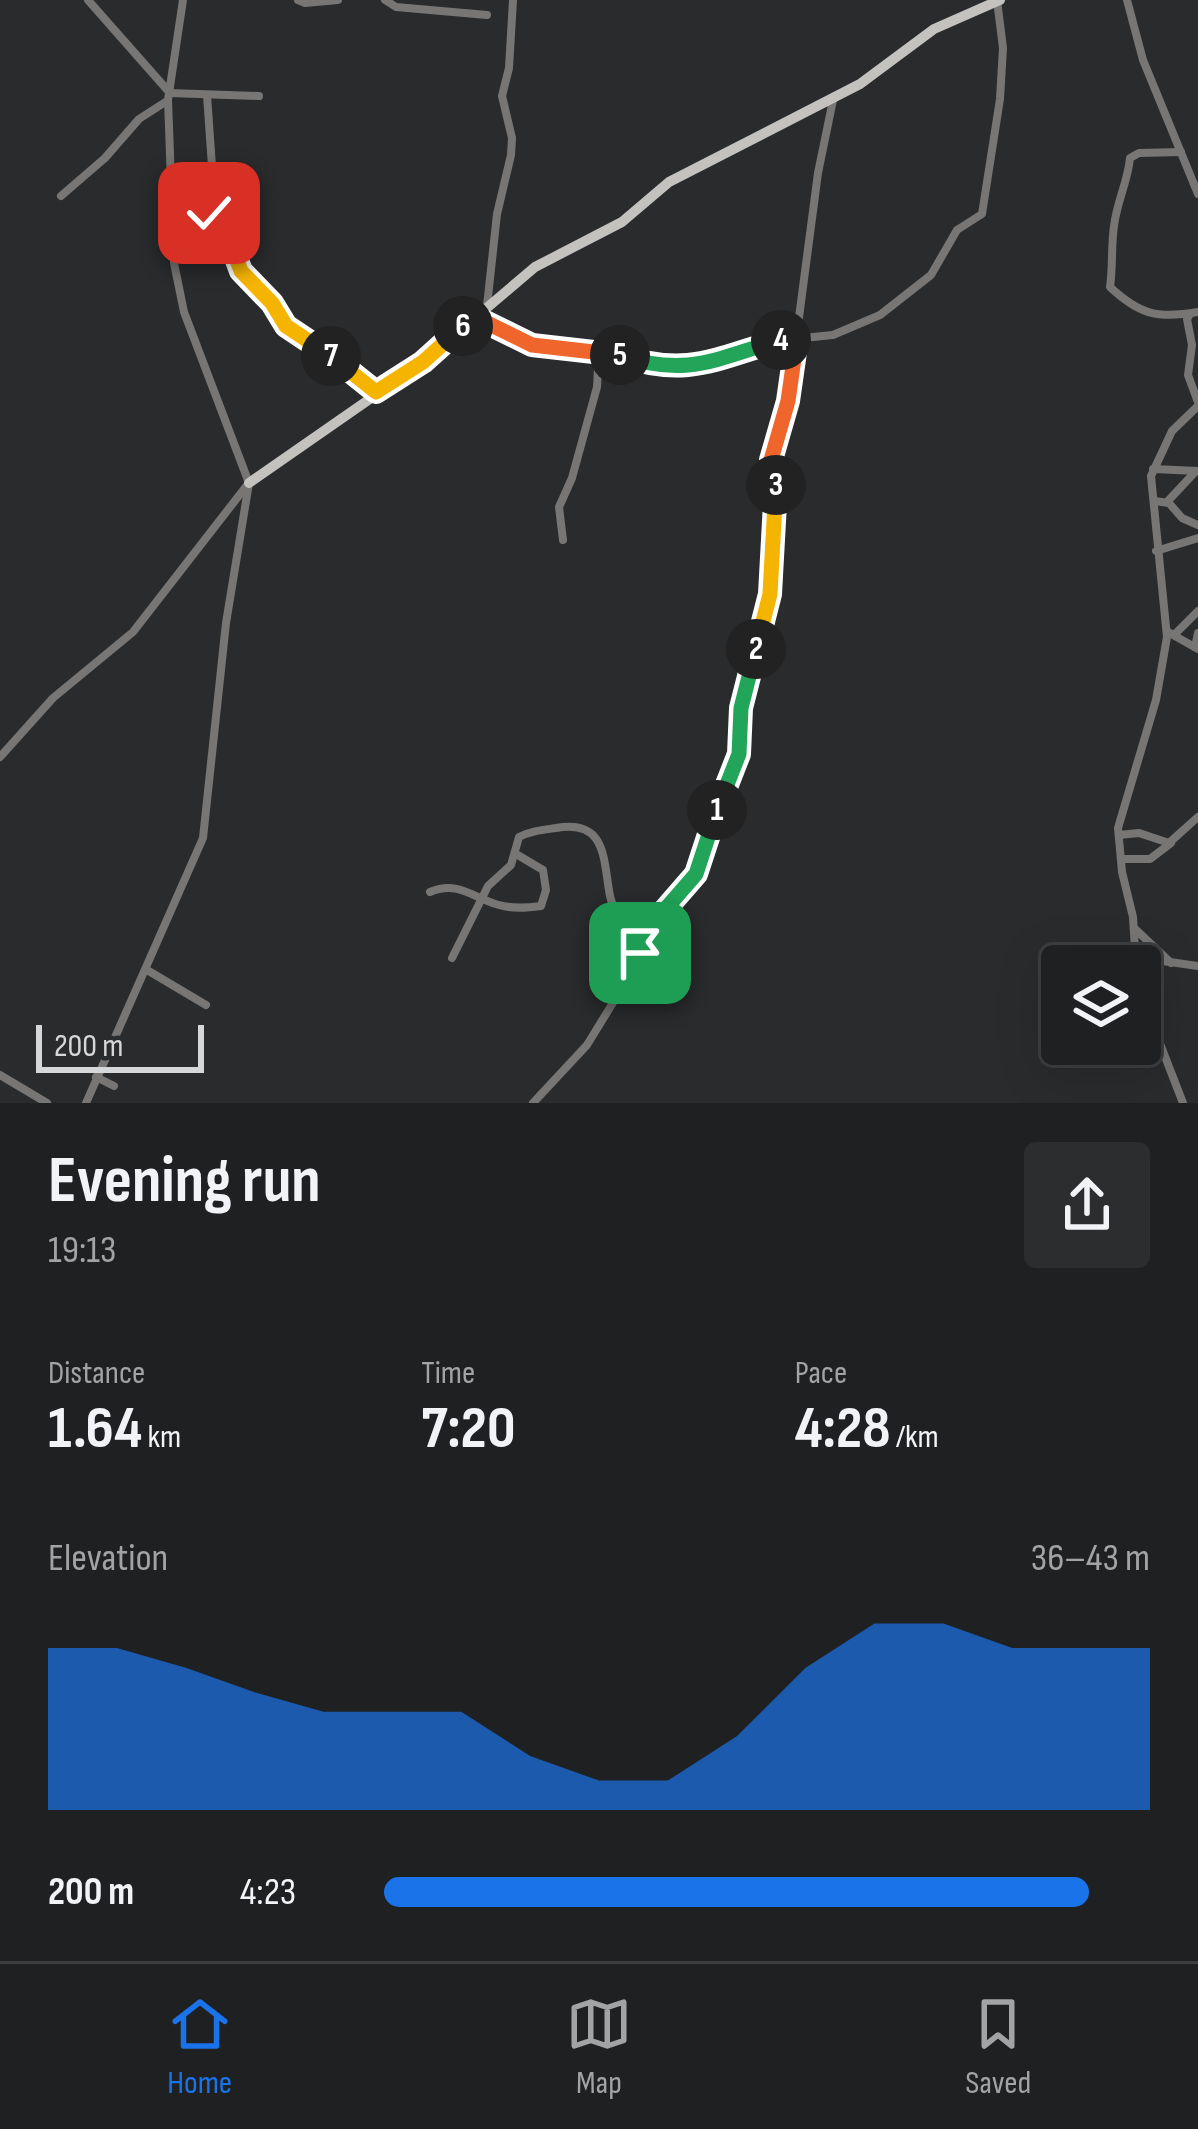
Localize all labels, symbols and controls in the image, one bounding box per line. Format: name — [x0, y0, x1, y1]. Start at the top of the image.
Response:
pin — [158, 162, 260, 264]
icon: check — [176, 180, 242, 246]
pin: 6 — [433, 296, 493, 356]
text: 6 — [455, 306, 471, 346]
pin: 4 — [751, 310, 811, 370]
text: 4 — [773, 320, 789, 360]
pin: 5 — [590, 325, 650, 385]
pin: 7 — [301, 326, 361, 386]
text: 5 — [613, 335, 627, 375]
text: 7 — [324, 336, 338, 376]
pin: 3 — [746, 455, 806, 515]
text: 3 — [769, 465, 783, 505]
pin: 2 — [726, 619, 786, 679]
text: 2 — [749, 629, 763, 669]
pin: 1 — [687, 780, 747, 840]
text: 1 — [711, 790, 723, 830]
pin — [589, 902, 691, 1004]
icon: arrive — [607, 920, 673, 986]
map controls — [1041, 945, 1161, 1065]
button: layers — [1041, 945, 1161, 1065]
scale bar — [36, 1019, 204, 1072]
text: 200 m — [54, 1026, 123, 1066]
text: Evening run — [48, 1142, 321, 1221]
button: share — [1024, 1142, 1150, 1268]
text: 19:13 — [48, 1227, 116, 1274]
text: Distance — [48, 1353, 145, 1393]
text: Time — [421, 1353, 475, 1393]
text: Pace — [795, 1353, 847, 1393]
text: 1.64 — [48, 1393, 142, 1465]
text: 7:20 — [421, 1393, 515, 1465]
text: 4:28 — [795, 1393, 891, 1465]
text: km — [142, 1417, 181, 1457]
text: /km — [891, 1417, 939, 1457]
text: Elevation — [48, 1535, 168, 1582]
text: 36–43 m — [1031, 1535, 1150, 1582]
text: 200 m — [48, 1869, 134, 1916]
text: 4:23 — [240, 1869, 296, 1916]
tab: Home — [167, 1991, 233, 2103]
tab: Map — [566, 1991, 632, 2103]
tab: Saved — [965, 1991, 1031, 2103]

